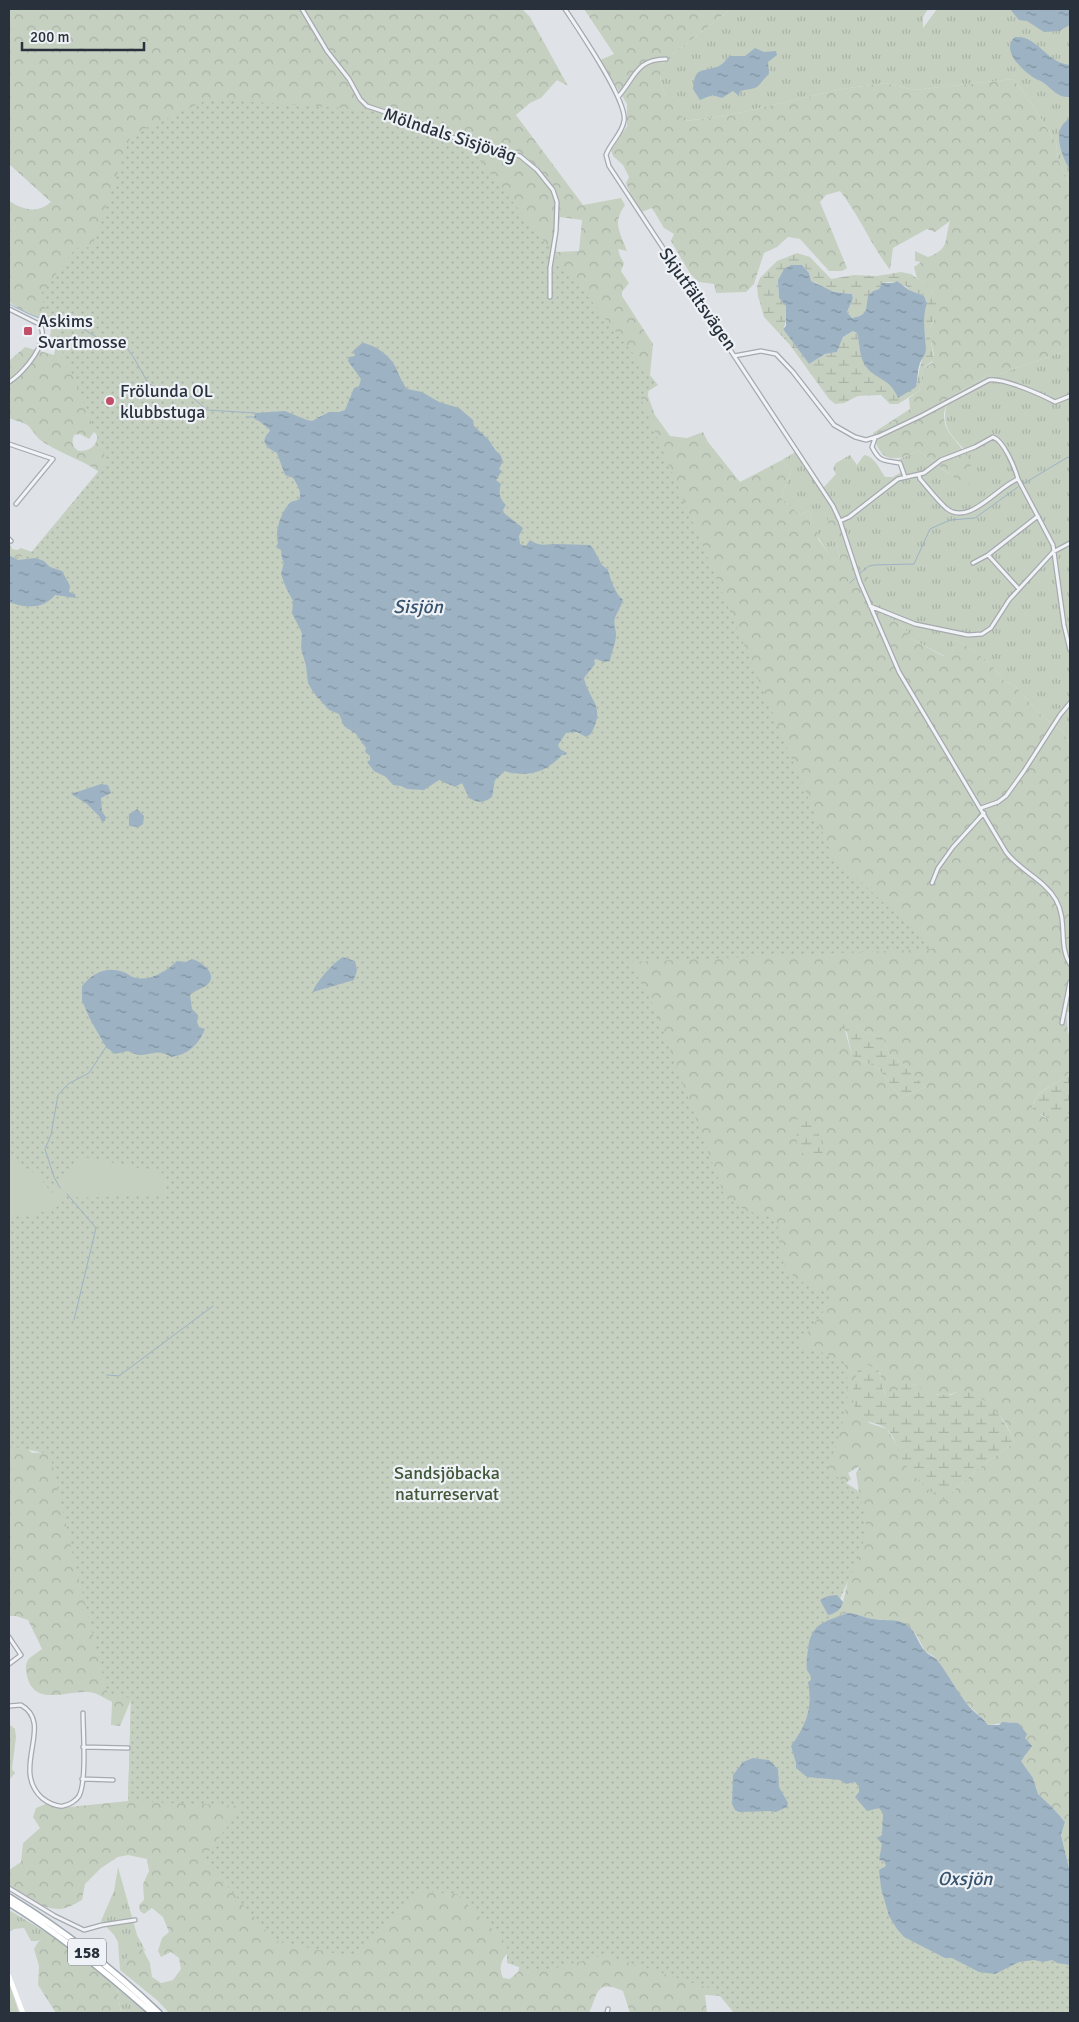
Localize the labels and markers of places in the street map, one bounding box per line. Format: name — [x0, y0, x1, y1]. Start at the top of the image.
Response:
place label: Askims Svartmosse — [38, 310, 127, 353]
marker: Askims Svartmosse — [22, 325, 34, 337]
place label: Frölunda OL klubbstuga — [120, 380, 213, 423]
marker: Frölunda OL klubbstuga — [104, 395, 116, 407]

